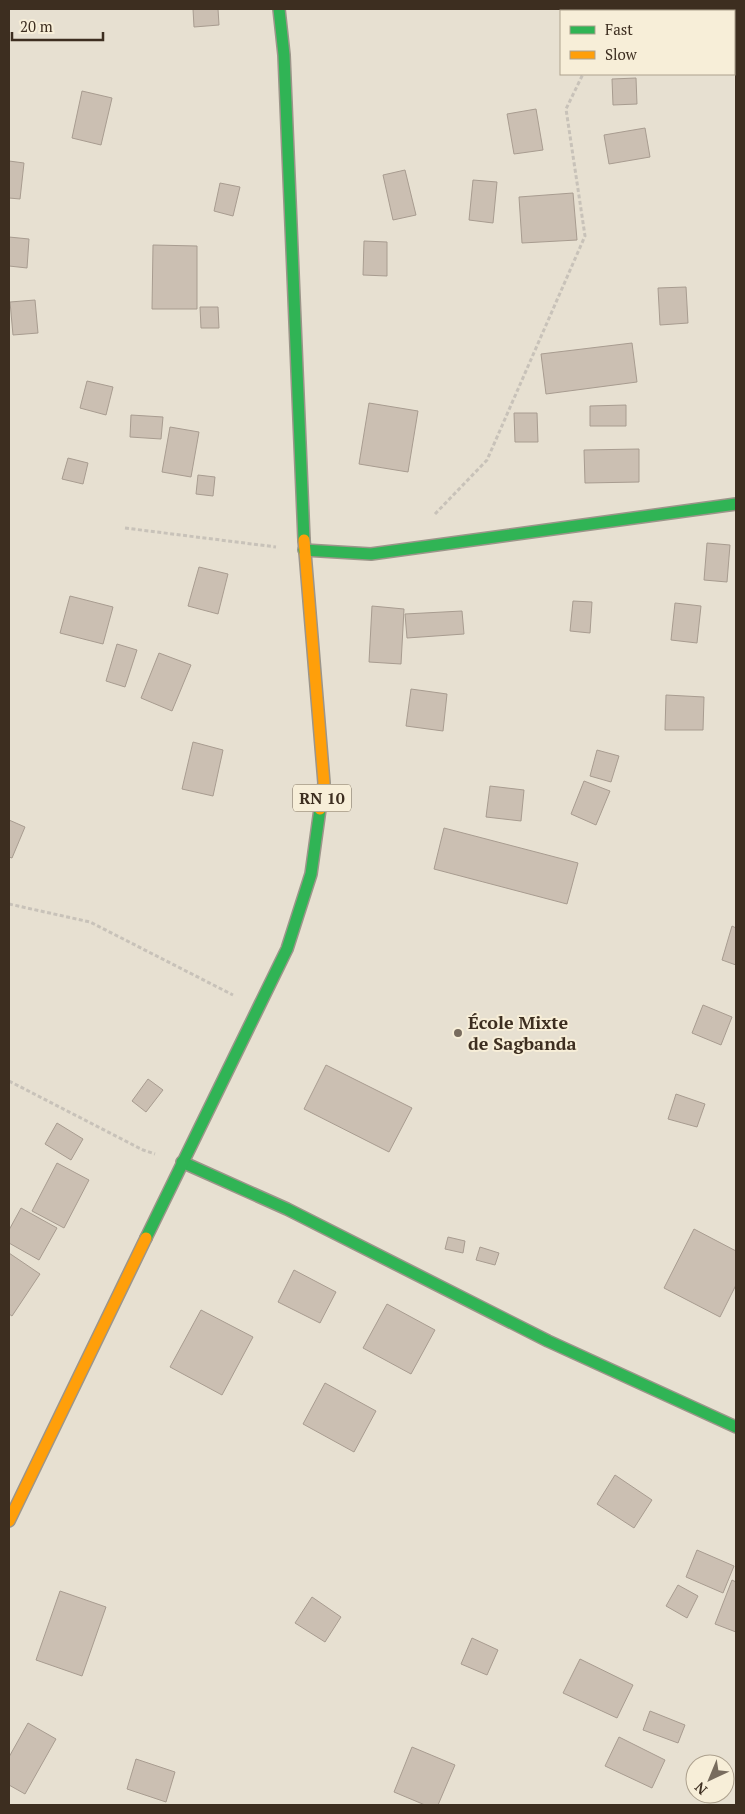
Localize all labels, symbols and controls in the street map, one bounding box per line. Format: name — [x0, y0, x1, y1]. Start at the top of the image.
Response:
scale bar — [12, 10, 104, 42]
legend — [560, 10, 735, 75]
text: 20 m — [20, 16, 53, 36]
text: Fast — [605, 19, 633, 39]
text: Slow — [605, 44, 638, 64]
road number: RN 10 — [293, 784, 351, 811]
place label: École Mixte de Sagbanda — [468, 1010, 577, 1055]
marker: École Mixte de Sagbanda — [452, 1027, 464, 1039]
north arrow — [685, 1754, 735, 1804]
text: N — [690, 1778, 711, 1799]

